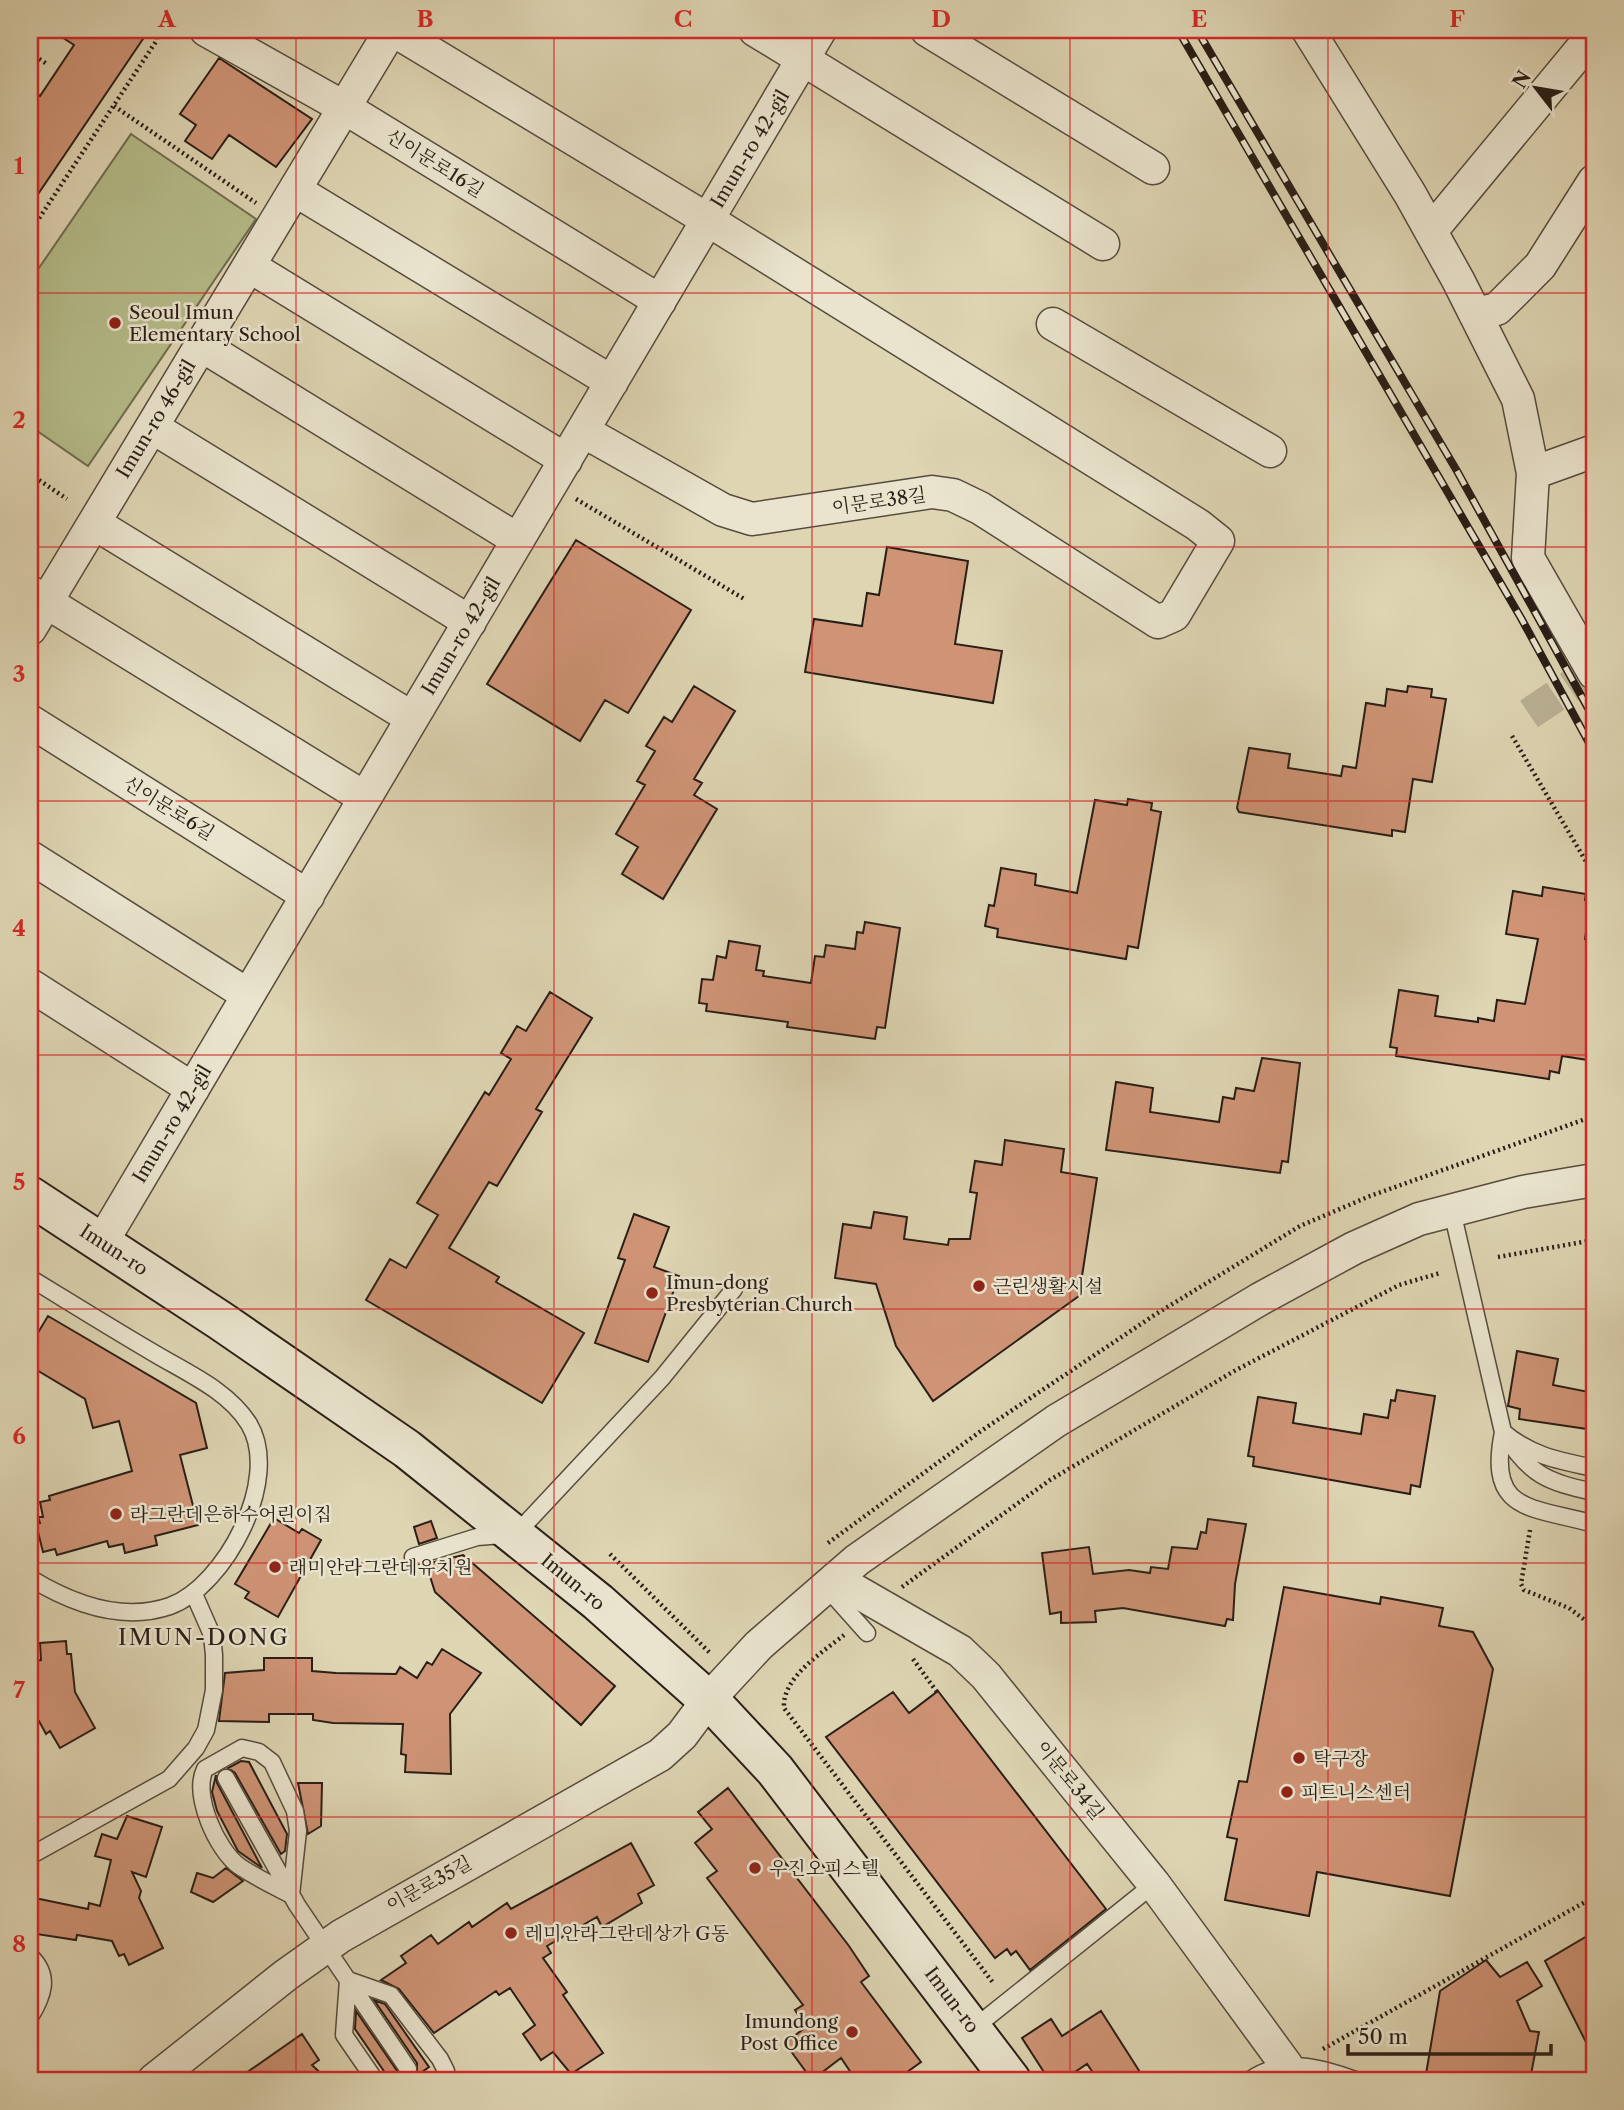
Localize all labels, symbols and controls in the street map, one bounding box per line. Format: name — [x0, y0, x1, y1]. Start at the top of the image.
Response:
text: A — [157, 5, 177, 33]
text: B — [416, 5, 434, 33]
text: C — [674, 5, 692, 33]
text: D — [931, 5, 951, 33]
text: E — [1191, 5, 1207, 33]
text: F — [1449, 5, 1465, 33]
north arrow — [1502, 52, 1572, 122]
text: N — [1508, 67, 1536, 93]
street label: Imun-ro 42-gil — [706, 85, 794, 212]
street label: 신이문로16길 — [382, 124, 488, 202]
text: 1 — [14, 152, 25, 180]
place label: Seoul Imun Elementary School — [129, 301, 301, 346]
marker: Seoul Imun Elementary School — [107, 315, 123, 331]
street label: Imun-ro 46-gil — [112, 355, 201, 482]
text: 2 — [12, 406, 26, 434]
street label: 이문로38길 — [830, 483, 928, 519]
street label: Imun-ro 42-gil — [417, 572, 505, 699]
text: 3 — [13, 660, 26, 688]
street label: 신이문로6길 — [119, 771, 219, 845]
text: 4 — [12, 914, 26, 942]
street label: Imun-ro 42-gil — [128, 1060, 216, 1187]
text: 5 — [13, 1168, 25, 1196]
street label: Imun-ro — [76, 1220, 152, 1280]
place label: Imun-dong Presbyterian Church — [666, 1271, 853, 1316]
place label: 근린생활시설 — [993, 1275, 1103, 1298]
marker: 근린생활시설 — [971, 1278, 987, 1294]
marker: Imun-dong Presbyterian Church — [644, 1285, 660, 1301]
text: 6 — [12, 1422, 26, 1450]
place label: 라그란데은하수어린이집 — [130, 1503, 332, 1526]
marker: 라그란데은하수어린이집 — [108, 1506, 124, 1522]
street label: Imun-ro — [536, 1549, 610, 1615]
place label: 래미안라그란데유치원 — [289, 1556, 473, 1579]
marker: 래미안라그란데유치원 — [267, 1559, 283, 1575]
district label: IMUN-DONG — [118, 1623, 290, 1651]
text: 7 — [13, 1676, 25, 1704]
street label: 이문로34길 — [1031, 1736, 1109, 1824]
place label: 탁구장 — [1313, 1747, 1369, 1770]
marker: 탁구장 — [1291, 1750, 1307, 1766]
place label: 피트니스센터 — [1301, 1781, 1411, 1804]
marker: 피트니스센터 — [1279, 1784, 1295, 1800]
street label: 이문로35길 — [382, 1851, 476, 1917]
place label: 우진오피스텔 — [769, 1857, 879, 1880]
marker: 우진오피스텔 — [747, 1860, 763, 1876]
place label: 레미안라그란데상가 G동 — [525, 1922, 730, 1945]
marker: 레미안라그란데상가 G동 — [503, 1925, 519, 1941]
text: 8 — [12, 1930, 26, 1958]
street label: Imun-ro — [920, 1963, 984, 2037]
place label: Imundong Post Office — [740, 2010, 839, 2055]
scale bar — [1348, 2012, 1550, 2056]
marker: Imundong Post Office — [844, 2024, 860, 2040]
text: 50 m — [1358, 2024, 1408, 2049]

